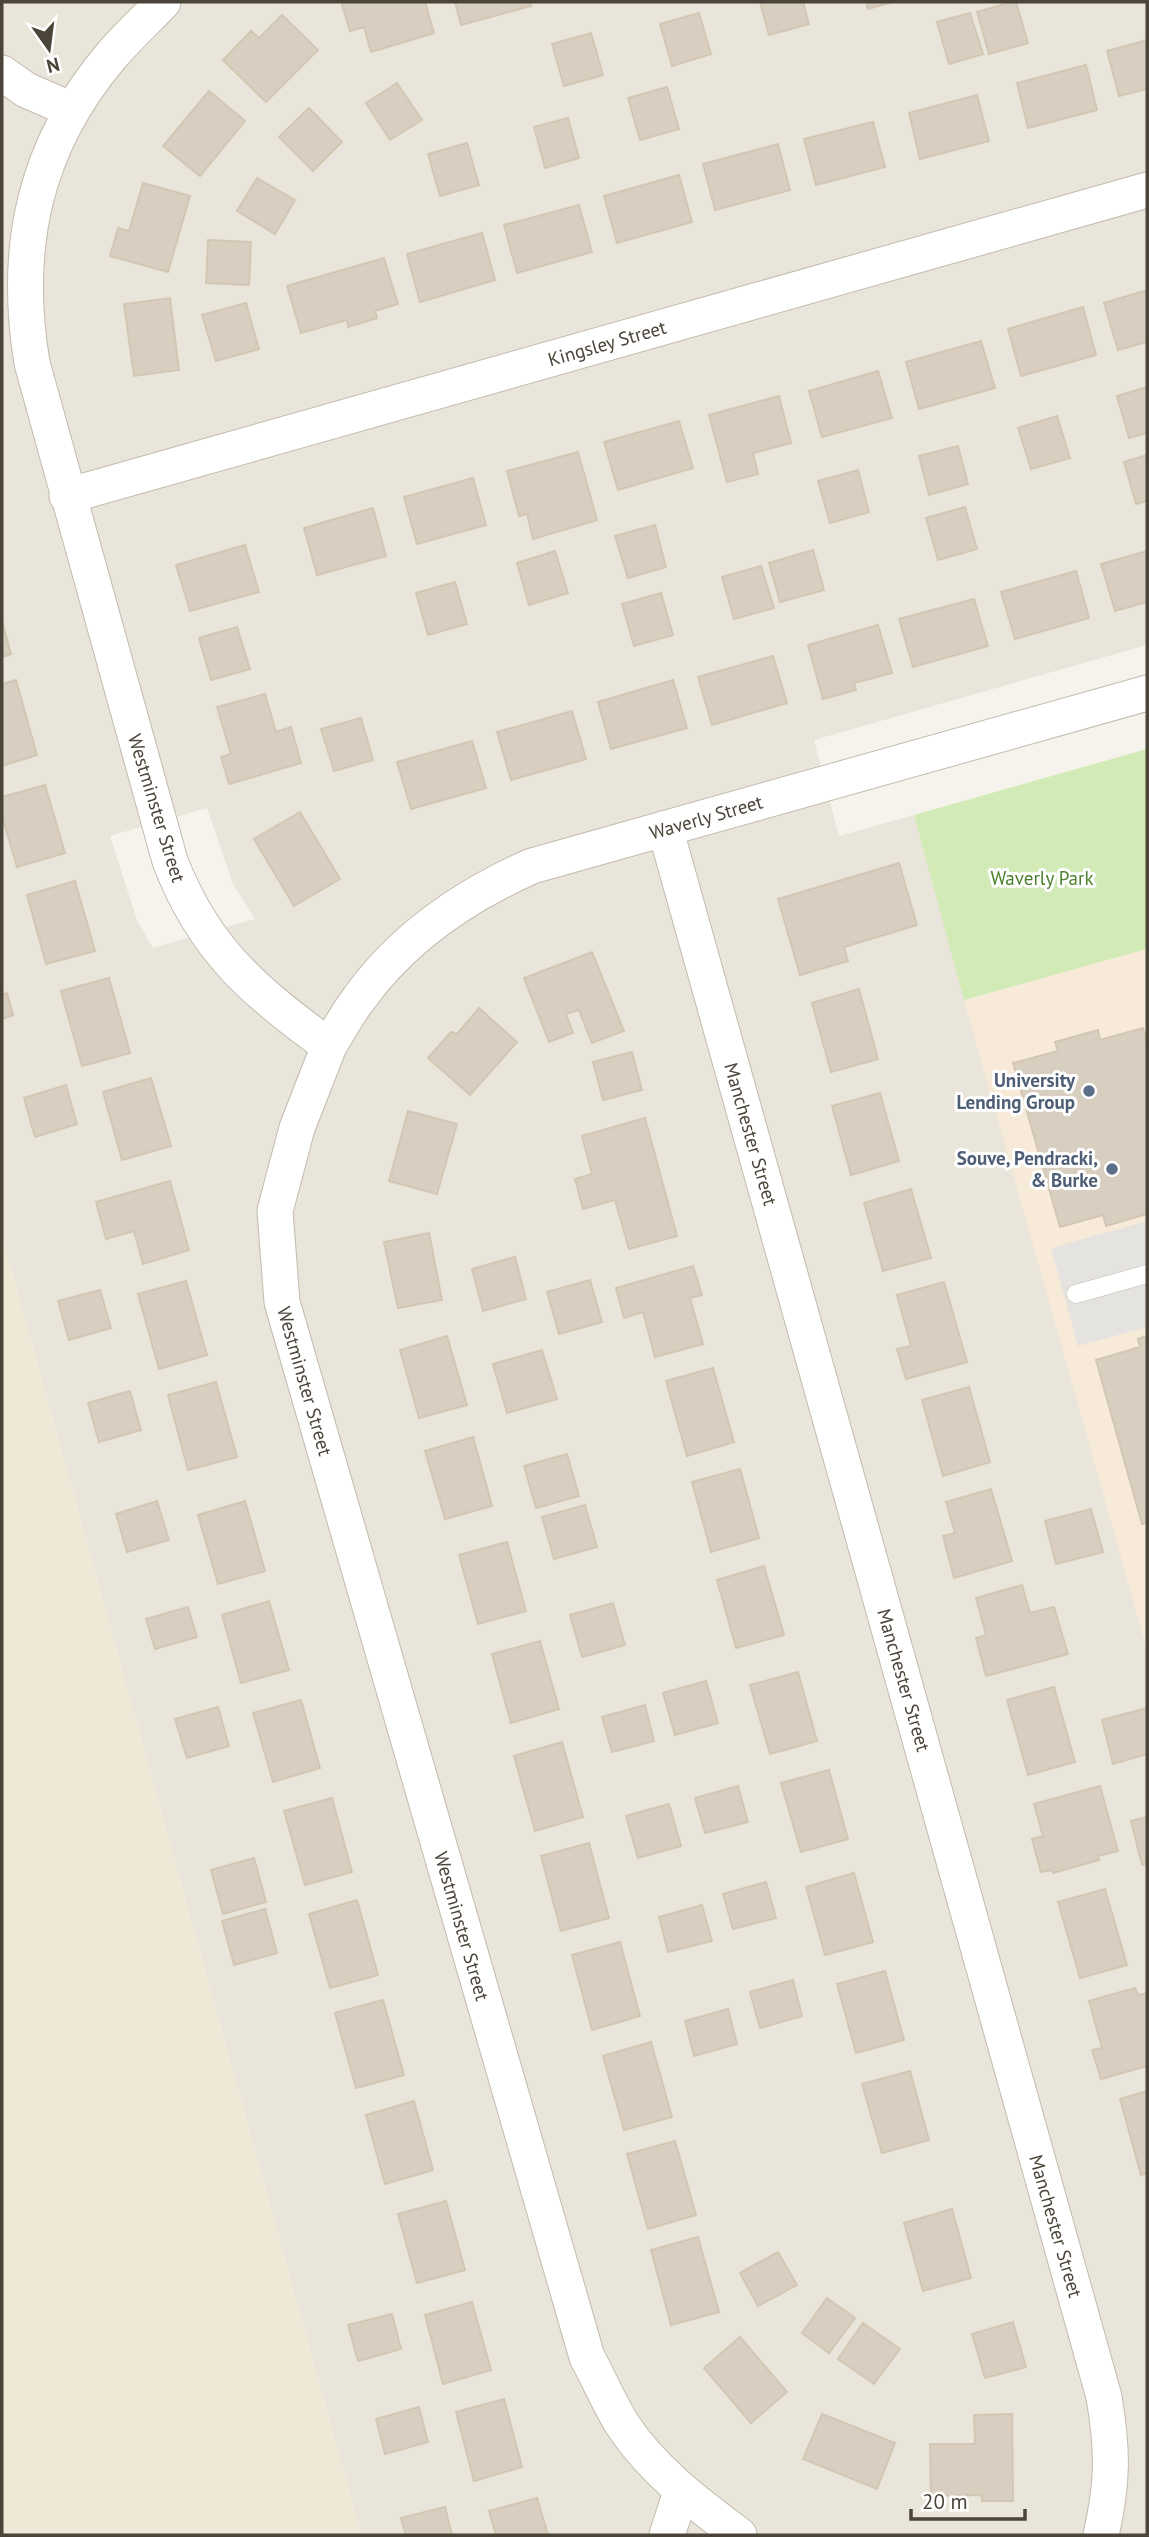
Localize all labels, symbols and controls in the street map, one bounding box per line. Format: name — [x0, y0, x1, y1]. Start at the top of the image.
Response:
north arrow — [14, 14, 84, 84]
text: N — [44, 52, 62, 79]
street label: Kingsley Street — [545, 315, 669, 371]
street label: Westminster Street — [123, 731, 191, 886]
street label: Waverly Street — [647, 789, 766, 845]
park label: Waverly Park — [990, 866, 1094, 890]
street label: Manchester Street — [719, 1060, 783, 1209]
place label: University Lending Group — [957, 1068, 1076, 1114]
marker: University Lending Group — [1081, 1083, 1097, 1099]
place label: Souve, Pendracki, & Burke — [957, 1146, 1098, 1192]
marker: Souve, Pendracki, & Burke — [1104, 1161, 1120, 1177]
street label: Westminster Street — [272, 1304, 338, 1459]
street label: Manchester Street — [872, 1606, 936, 1755]
street label: Westminster Street — [429, 1849, 495, 2004]
street label: Manchester Street — [1024, 2152, 1088, 2301]
scale bar — [911, 2478, 1025, 2522]
text: 20 m — [922, 2488, 968, 2515]

